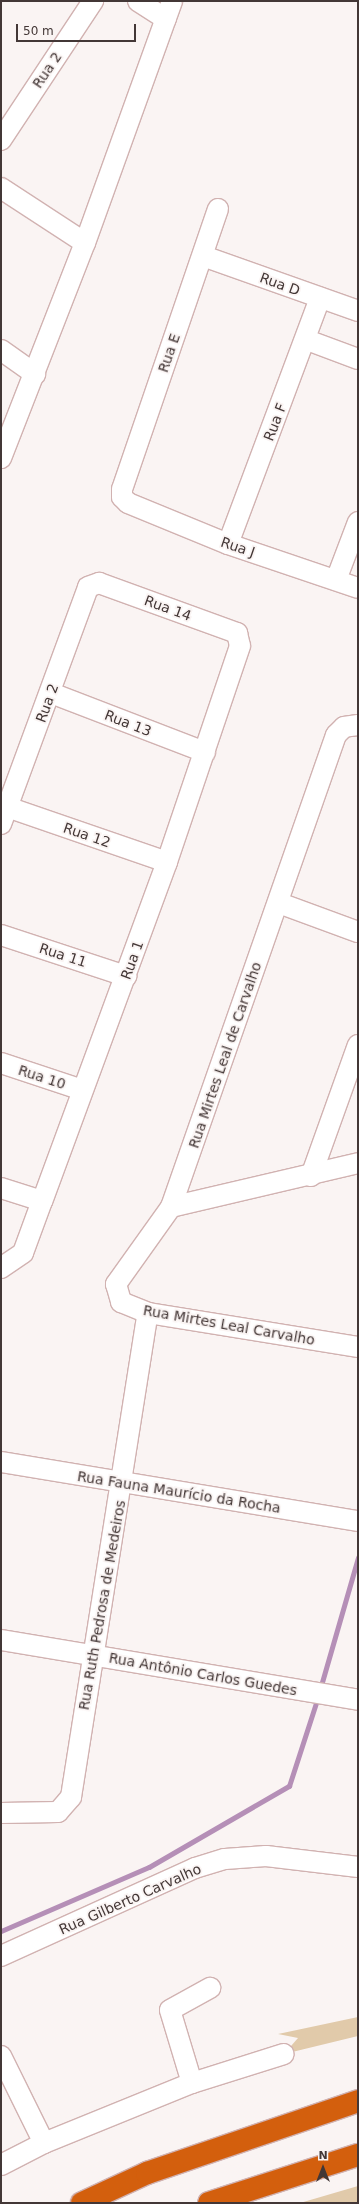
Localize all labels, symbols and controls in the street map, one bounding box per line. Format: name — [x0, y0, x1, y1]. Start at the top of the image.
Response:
scale bar — [18, 16, 138, 42]
text: 50 m — [23, 24, 54, 38]
street label: Rua 2 — [29, 49, 65, 91]
street label: Rua D — [257, 269, 303, 299]
street label: Rua E — [155, 331, 183, 375]
street label: Rua F — [260, 401, 290, 443]
street label: Rua J — [219, 533, 257, 561]
street label: Rua 14 — [142, 592, 194, 624]
street label: Rua 2 — [32, 681, 62, 725]
street label: Rua 13 — [102, 706, 154, 740]
street label: Rua 12 — [61, 819, 113, 851]
street label: Rua 1 — [117, 938, 147, 982]
street label: Rua 11 — [37, 939, 89, 971]
street label: Rua Mirtes Leal de Carvalho — [185, 960, 265, 1150]
street label: Rua 10 — [16, 1061, 68, 1093]
street label: Rua Mirtes Leal Carvalho — [142, 1302, 316, 1348]
street label: Rua Fauna Maurício da Rocha — [76, 1468, 282, 1516]
street label: Rua Ruth Pedrosa de Medeiros — [75, 1499, 129, 1711]
street label: Rua Antônio Carlos Guedes — [108, 1649, 298, 1699]
street label: Rua Gilberto Carvalho — [56, 1860, 204, 1938]
north arrow — [303, 2148, 343, 2188]
text: N — [318, 2149, 328, 2162]

